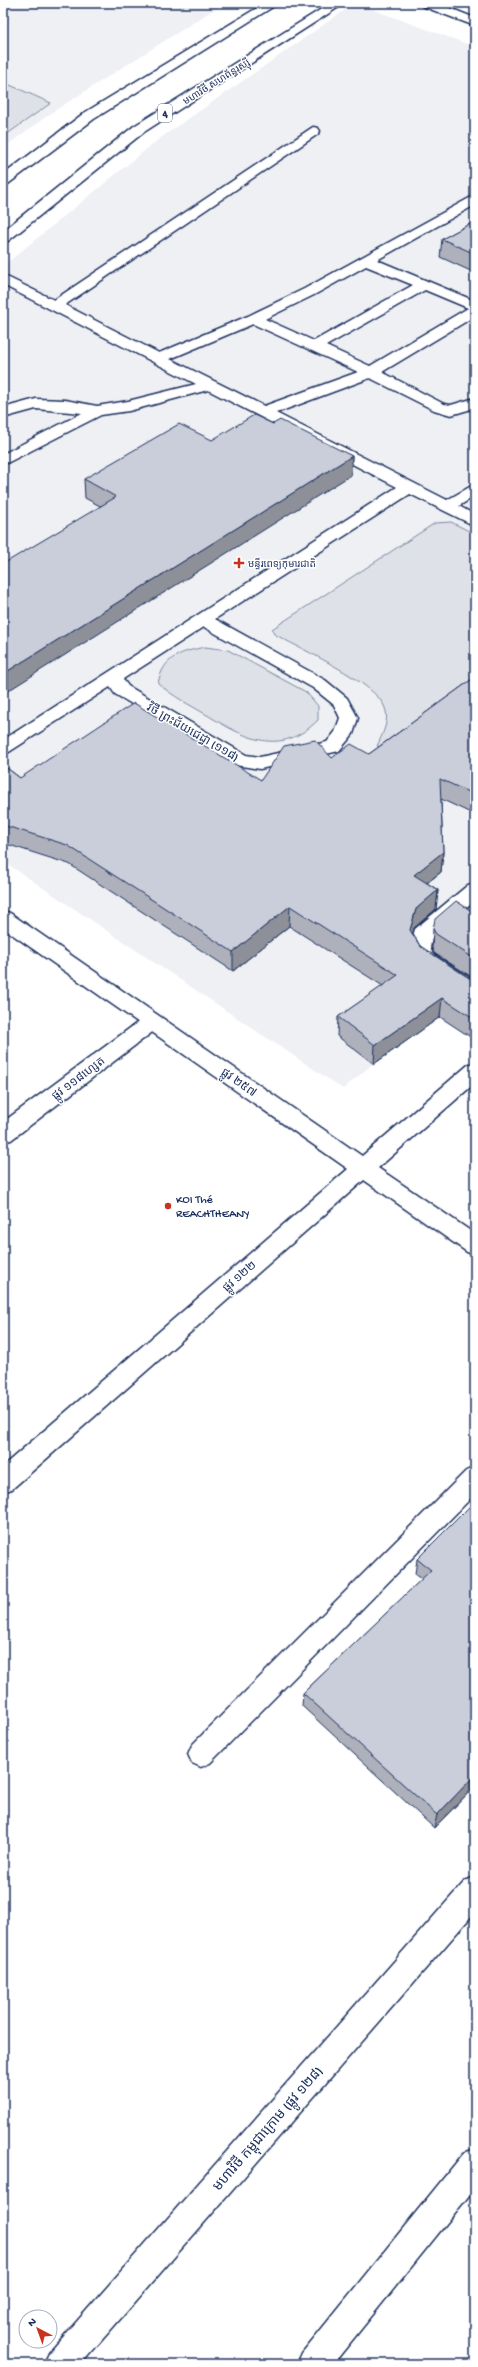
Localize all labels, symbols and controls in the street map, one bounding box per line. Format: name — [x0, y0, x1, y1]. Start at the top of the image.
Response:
street label: មហាវិថី សហព័ន្ធរុស្ស៊ី — [180, 55, 254, 110]
road number: 4 — [158, 104, 172, 122]
marker: មន្ទីរពេទ្យកុមារជាតិ — [233, 557, 245, 569]
place label: មន្ទីរពេទ្យកុមារជាតិ — [248, 557, 316, 571]
street label: វិថី ព្រះជ័យជេដ្ធា (១១៨) — [143, 699, 242, 766]
street label: ផ្លូវ ១១៨ហ្សេត — [50, 1055, 110, 1105]
street label: ផ្លូវ ២៥៧ — [216, 1066, 258, 1102]
place label: KOI Thé REACHTHEANY — [176, 1194, 250, 1222]
marker: KOI Thé REACHTHEANY — [163, 1201, 173, 1211]
street label: ផ្លូវ ១២២ — [221, 1259, 261, 1297]
street label: មហាវិថី កម្ពុជាក្រោម (ផ្លូវ ១២៨) — [208, 2062, 329, 2196]
north arrow — [18, 2309, 58, 2349]
text: N — [26, 2316, 39, 2330]

